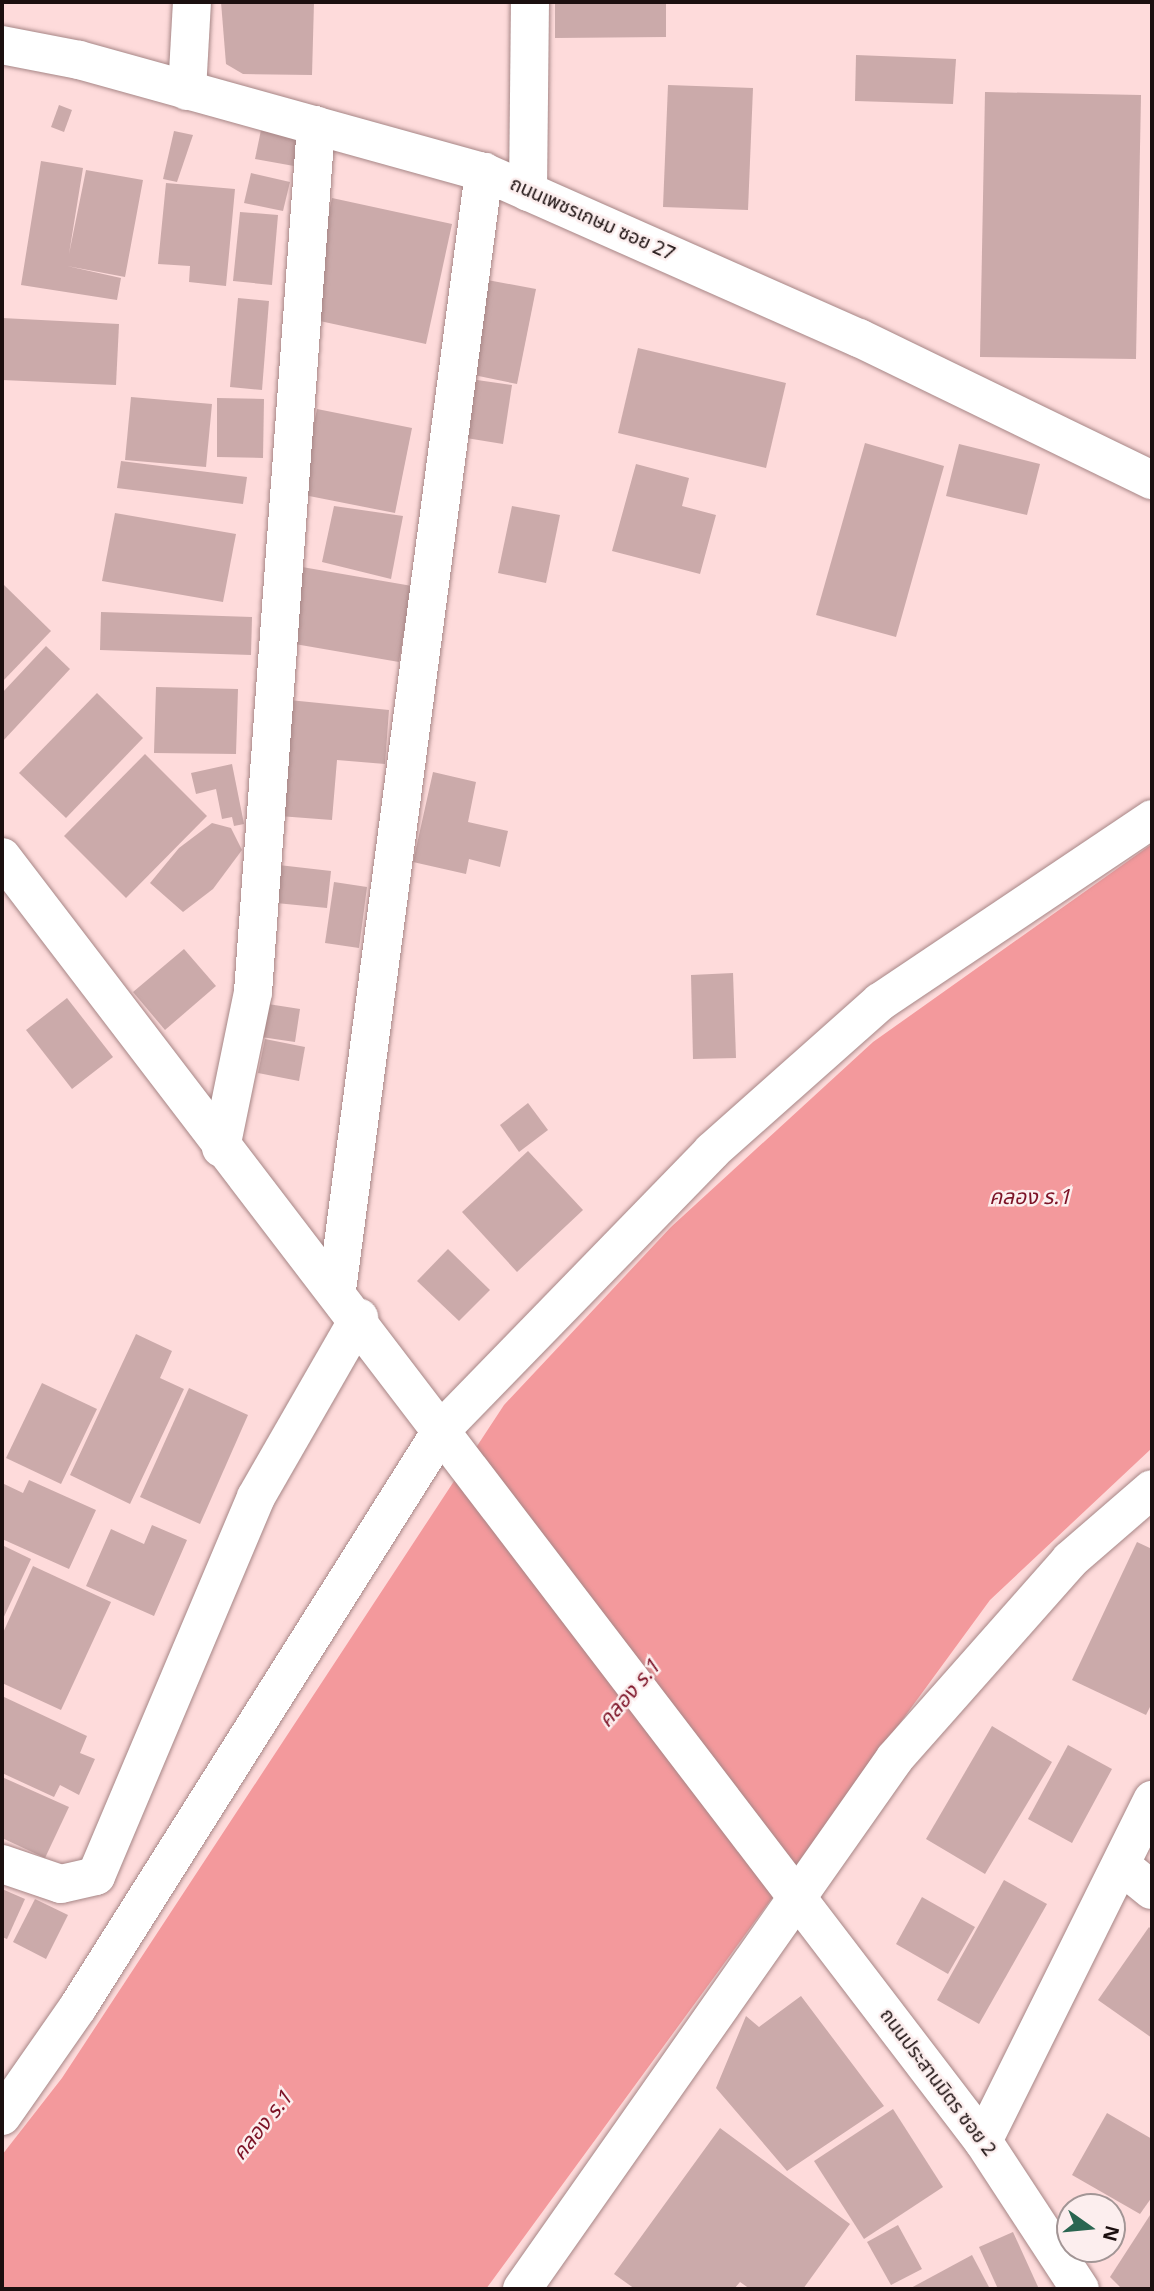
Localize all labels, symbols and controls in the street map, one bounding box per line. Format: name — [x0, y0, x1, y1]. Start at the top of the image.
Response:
street label: ถนนเพชรเกษม ซอย 27 — [506, 173, 678, 267]
water label: คลอง ร.1 — [989, 1185, 1071, 1211]
water label: คลอง ร.1 — [594, 1655, 666, 1733]
street label: ถนนประสานมิตร ซอย 2 — [874, 2005, 1000, 2161]
water label: คลอง ร.1 — [228, 2086, 298, 2166]
north arrow — [1056, 2193, 1126, 2263]
text: N — [1094, 2222, 1126, 2244]

